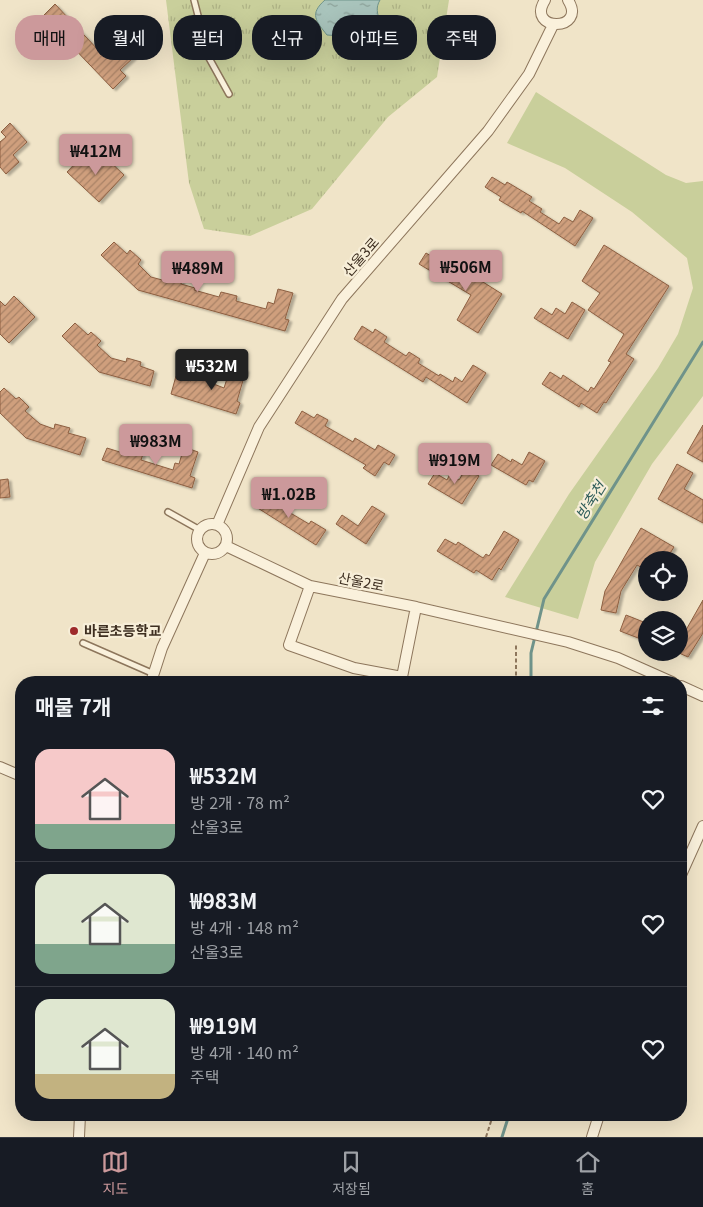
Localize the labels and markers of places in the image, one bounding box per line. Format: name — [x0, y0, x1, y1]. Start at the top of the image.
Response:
pin: ₩412M — [61, 134, 131, 176]
pin: ₩489M — [163, 250, 233, 293]
pin: ₩506M — [431, 250, 501, 292]
pin: ₩532M — [177, 348, 247, 391]
pin: ₩983M — [121, 424, 191, 466]
pin: ₩919M — [420, 442, 490, 485]
pin: ₩1.02B — [248, 476, 330, 519]
place label: 바른초등학교 — [84, 620, 161, 640]
marker: 바른초등학교 — [68, 625, 80, 637]

